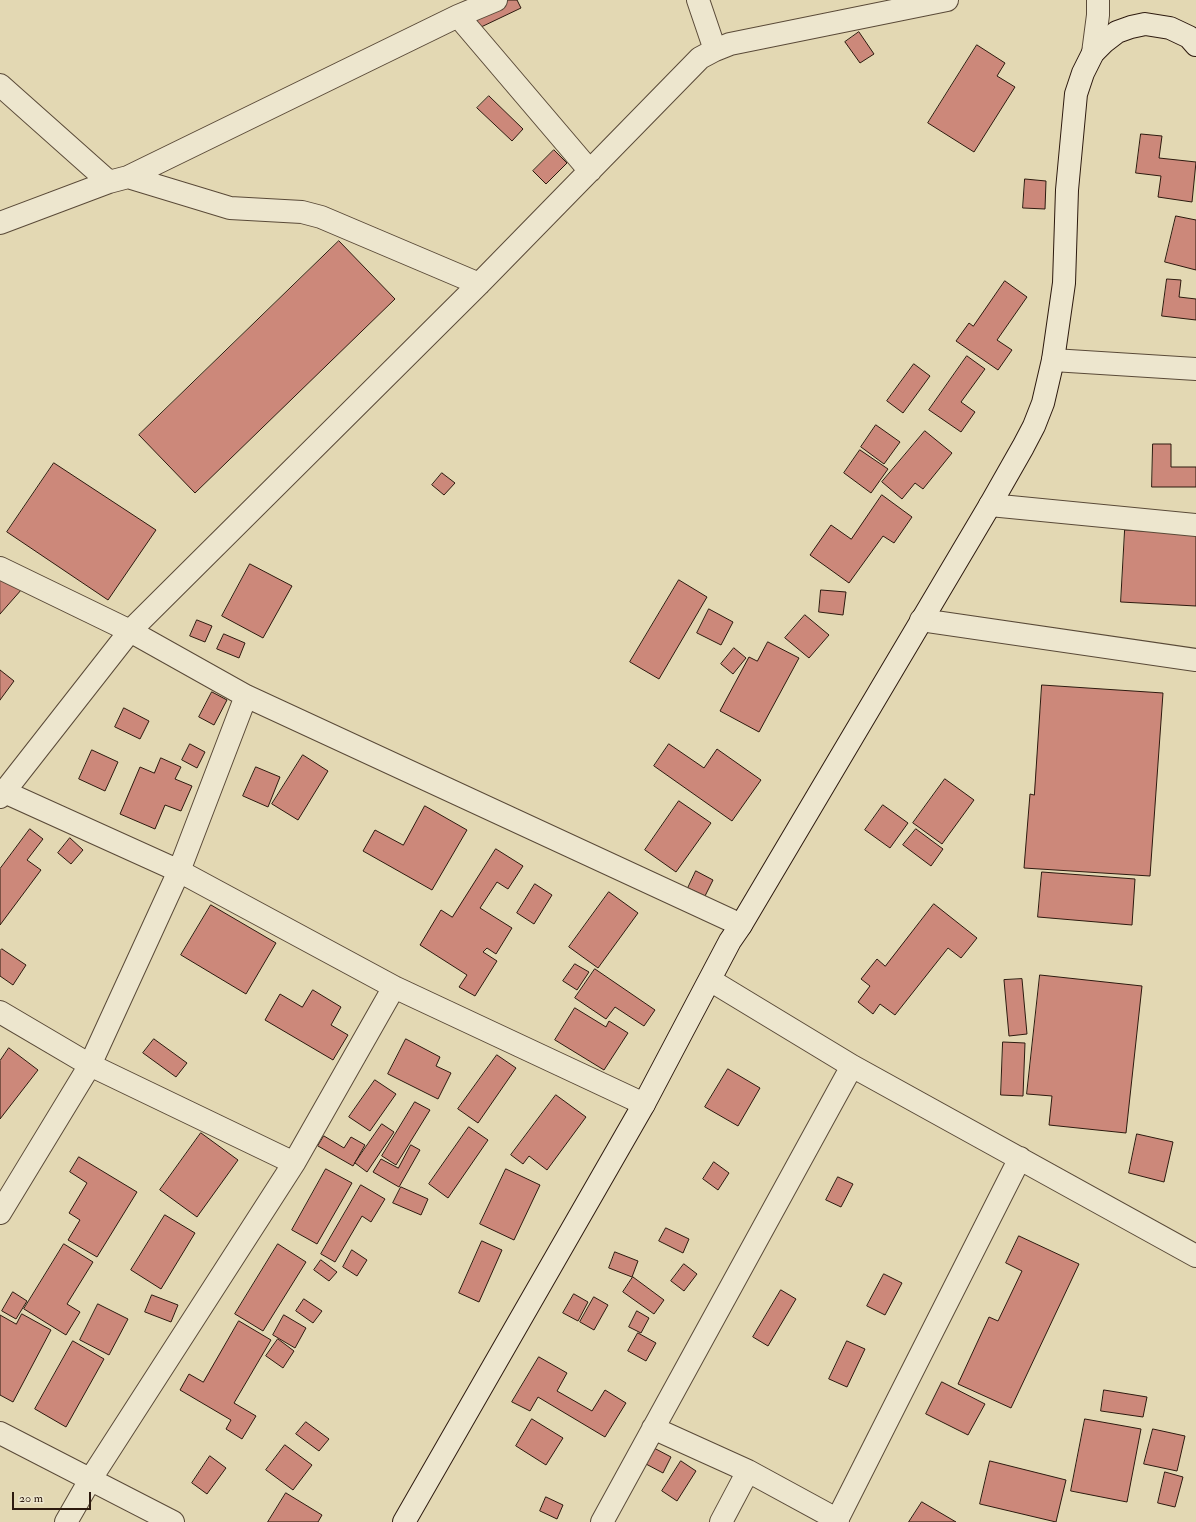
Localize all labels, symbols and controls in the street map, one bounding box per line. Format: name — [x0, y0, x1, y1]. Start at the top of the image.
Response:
scale bar — [14, 1484, 93, 1510]
text: 20 m — [19, 1491, 43, 1506]

